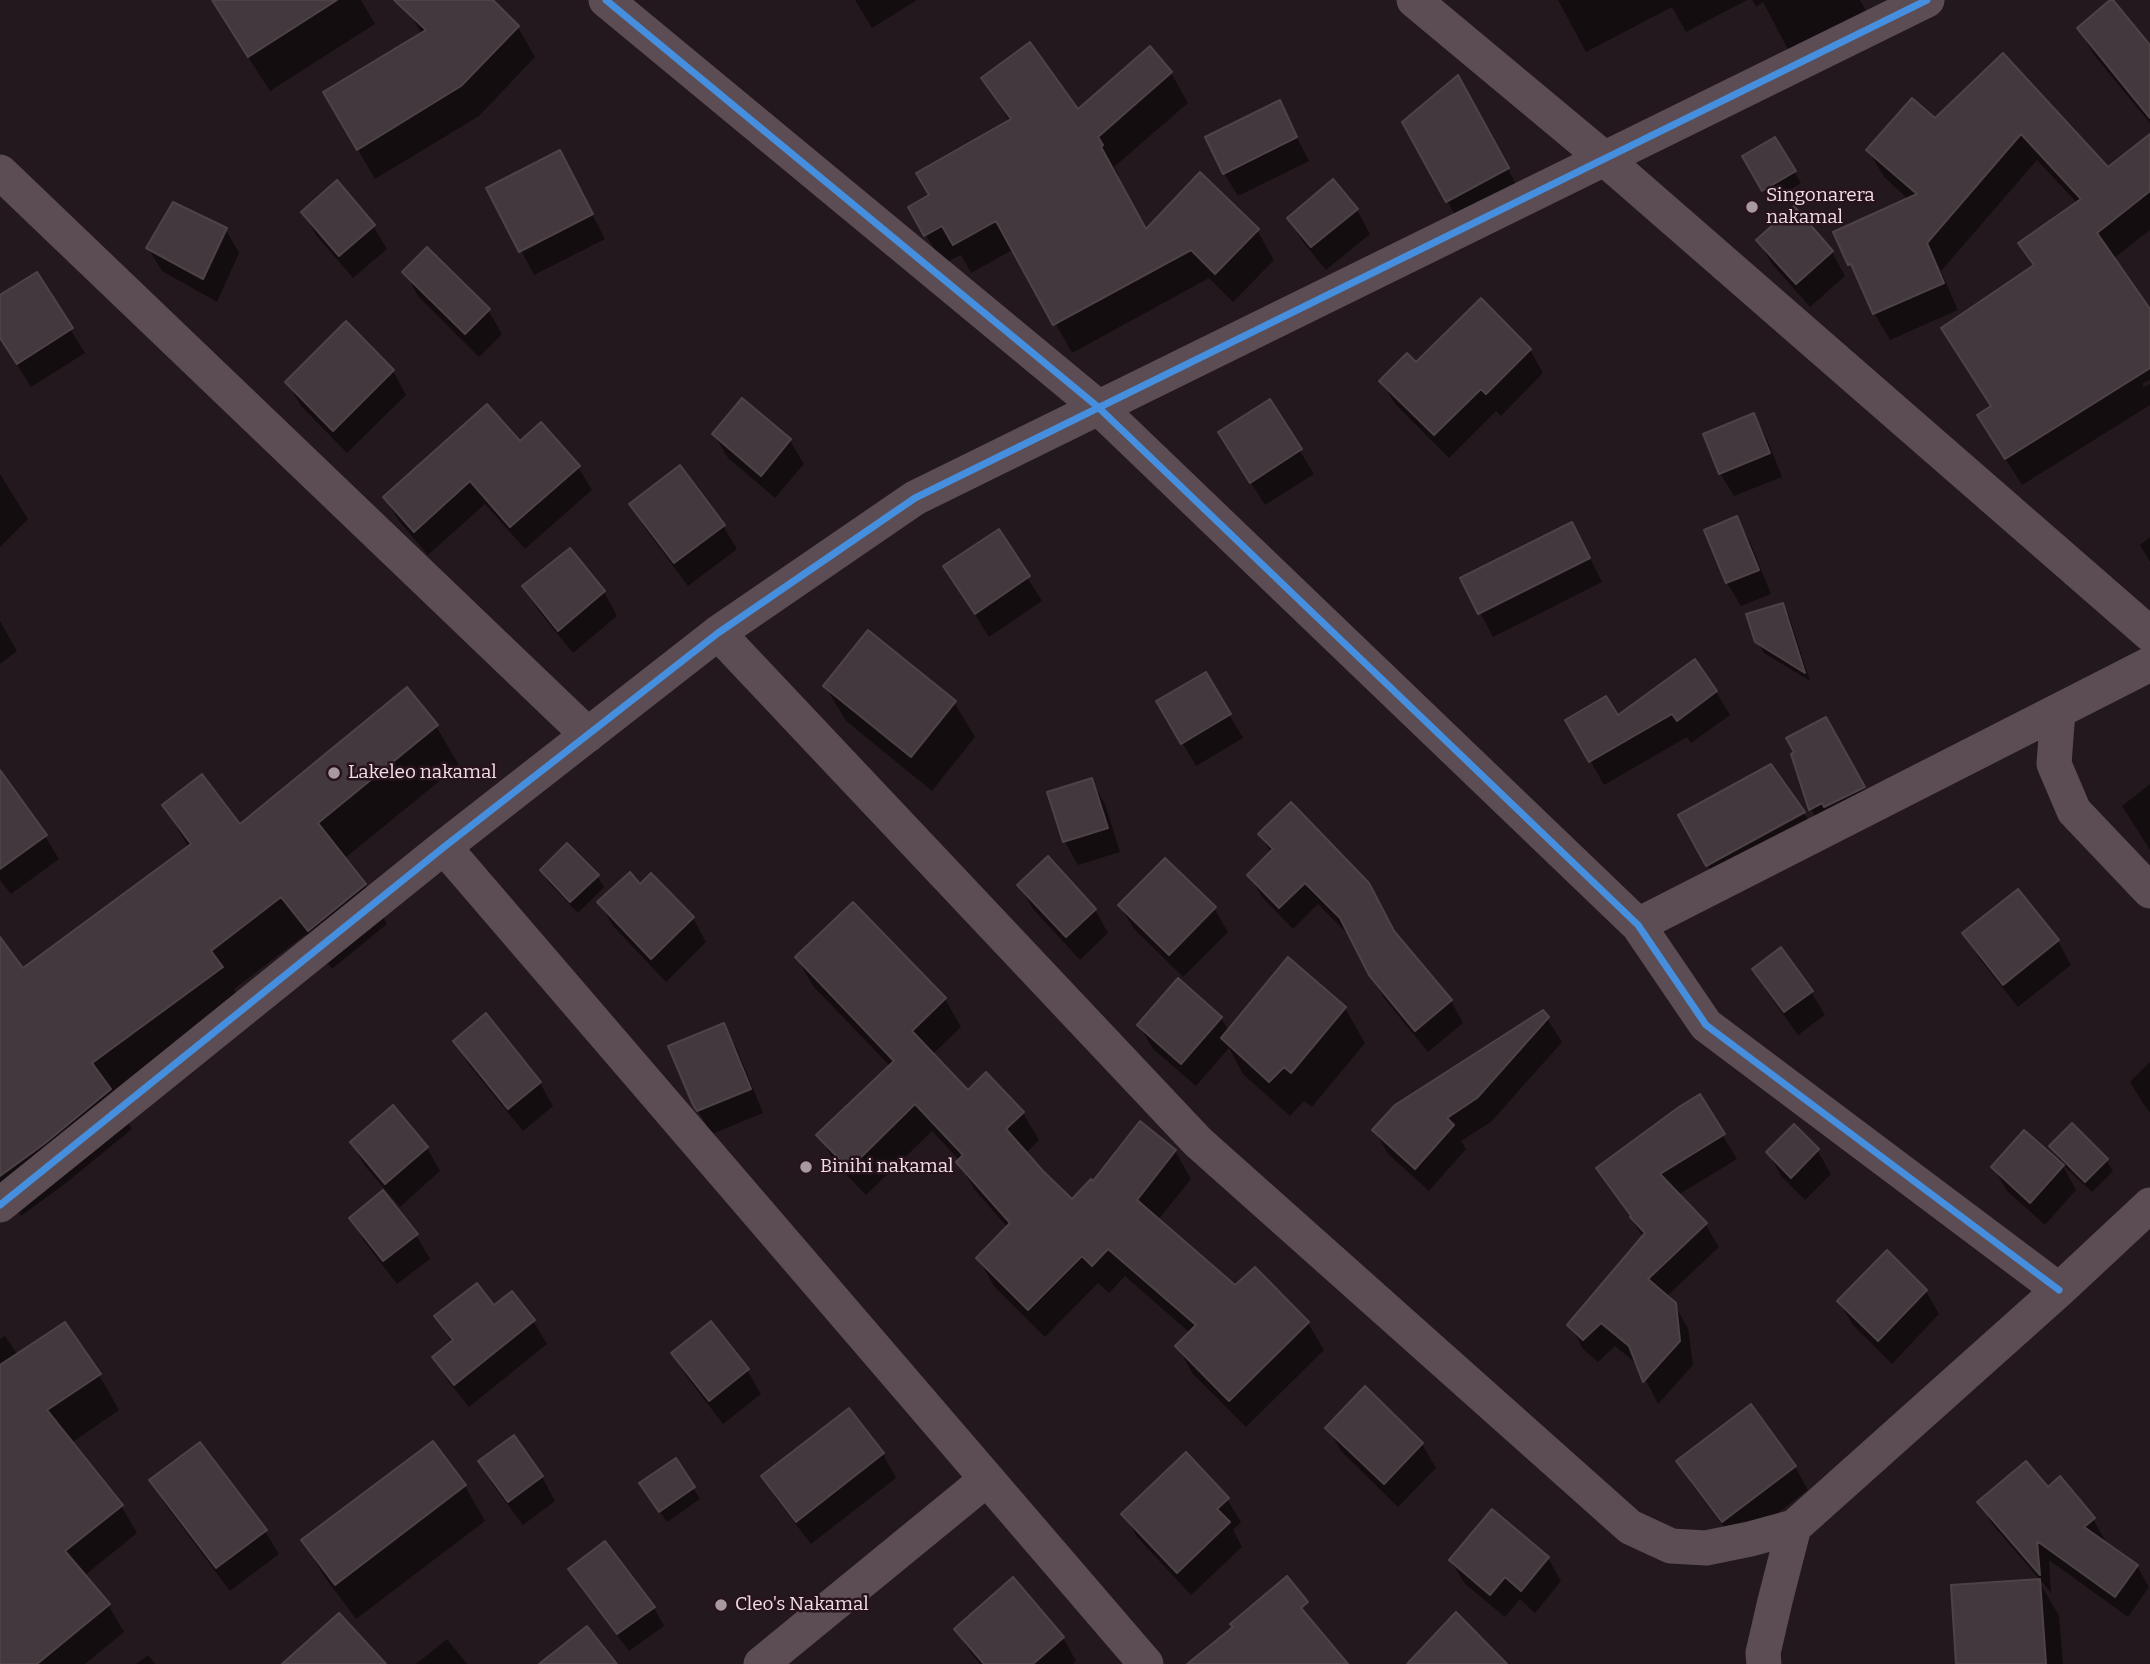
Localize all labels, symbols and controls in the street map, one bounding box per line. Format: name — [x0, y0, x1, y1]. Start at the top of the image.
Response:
place label: Singonarera nakamal — [1766, 185, 1875, 229]
marker: Singonarera nakamal — [1744, 199, 1760, 215]
place label: Lakeleo nakamal — [348, 762, 497, 784]
marker: Lakeleo nakamal — [326, 765, 342, 781]
place label: Binihi nakamal — [820, 1156, 954, 1178]
marker: Binihi nakamal — [798, 1159, 814, 1175]
place label: Cleo's Nakamal — [735, 1594, 869, 1616]
marker: Cleo's Nakamal — [713, 1597, 729, 1613]

